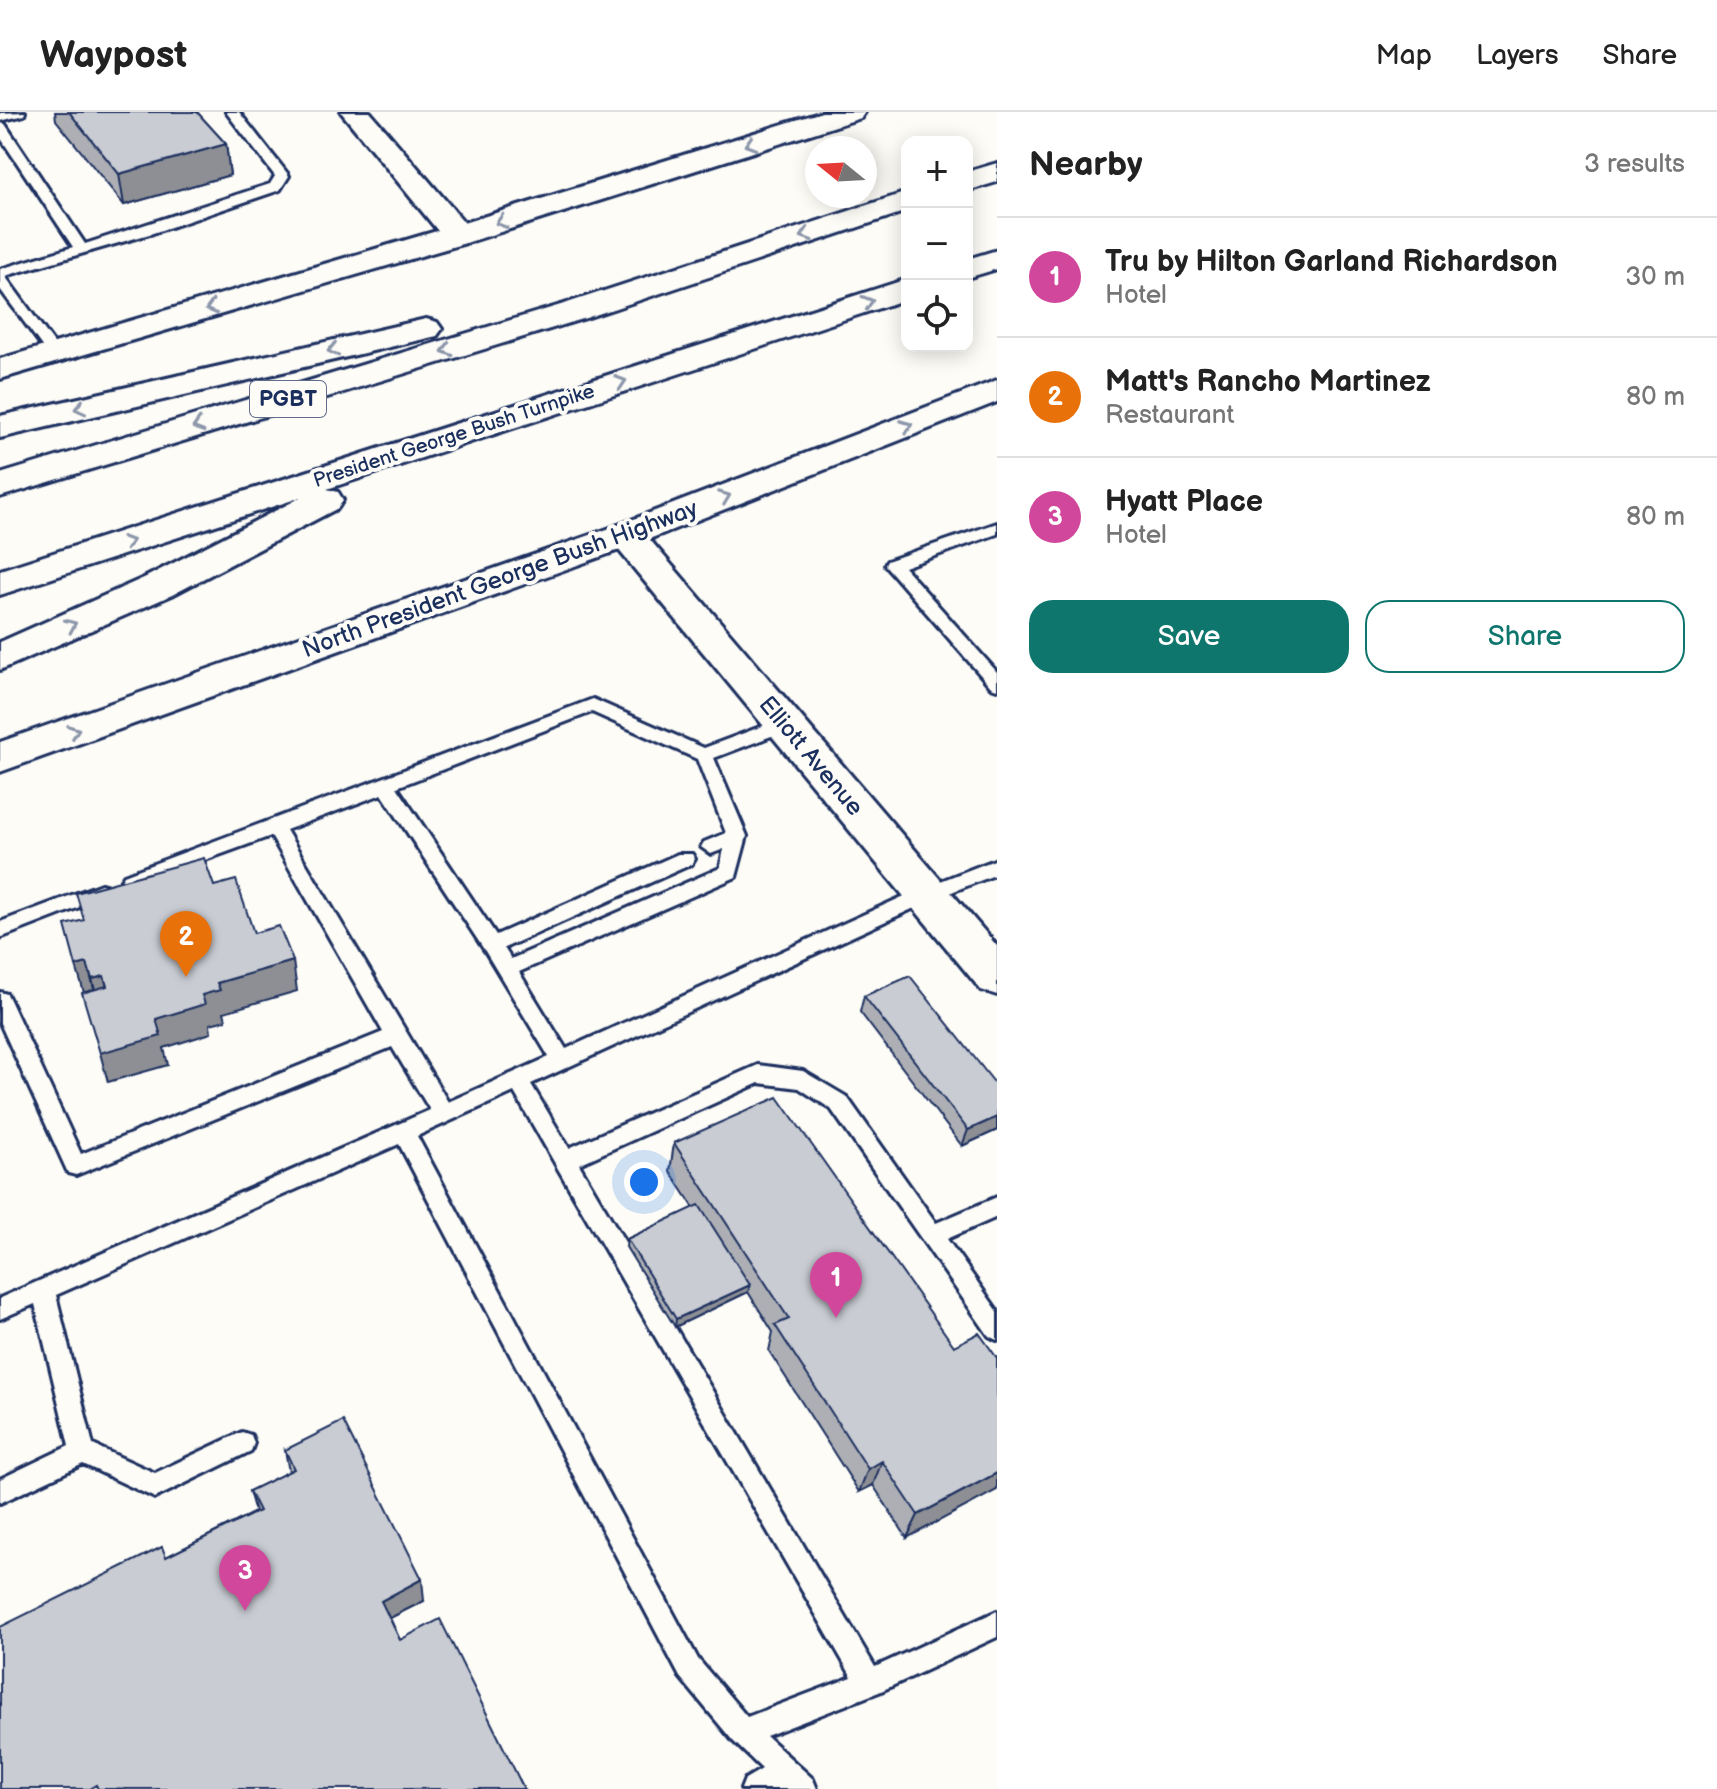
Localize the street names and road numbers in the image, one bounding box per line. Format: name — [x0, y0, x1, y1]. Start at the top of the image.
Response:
street label: President George Bush Turnpike — [310, 379, 598, 493]
road number: PGBT — [250, 381, 326, 417]
street label: North President George Bush Highway — [298, 494, 702, 664]
street label: Elliott Avenue — [753, 690, 869, 822]

